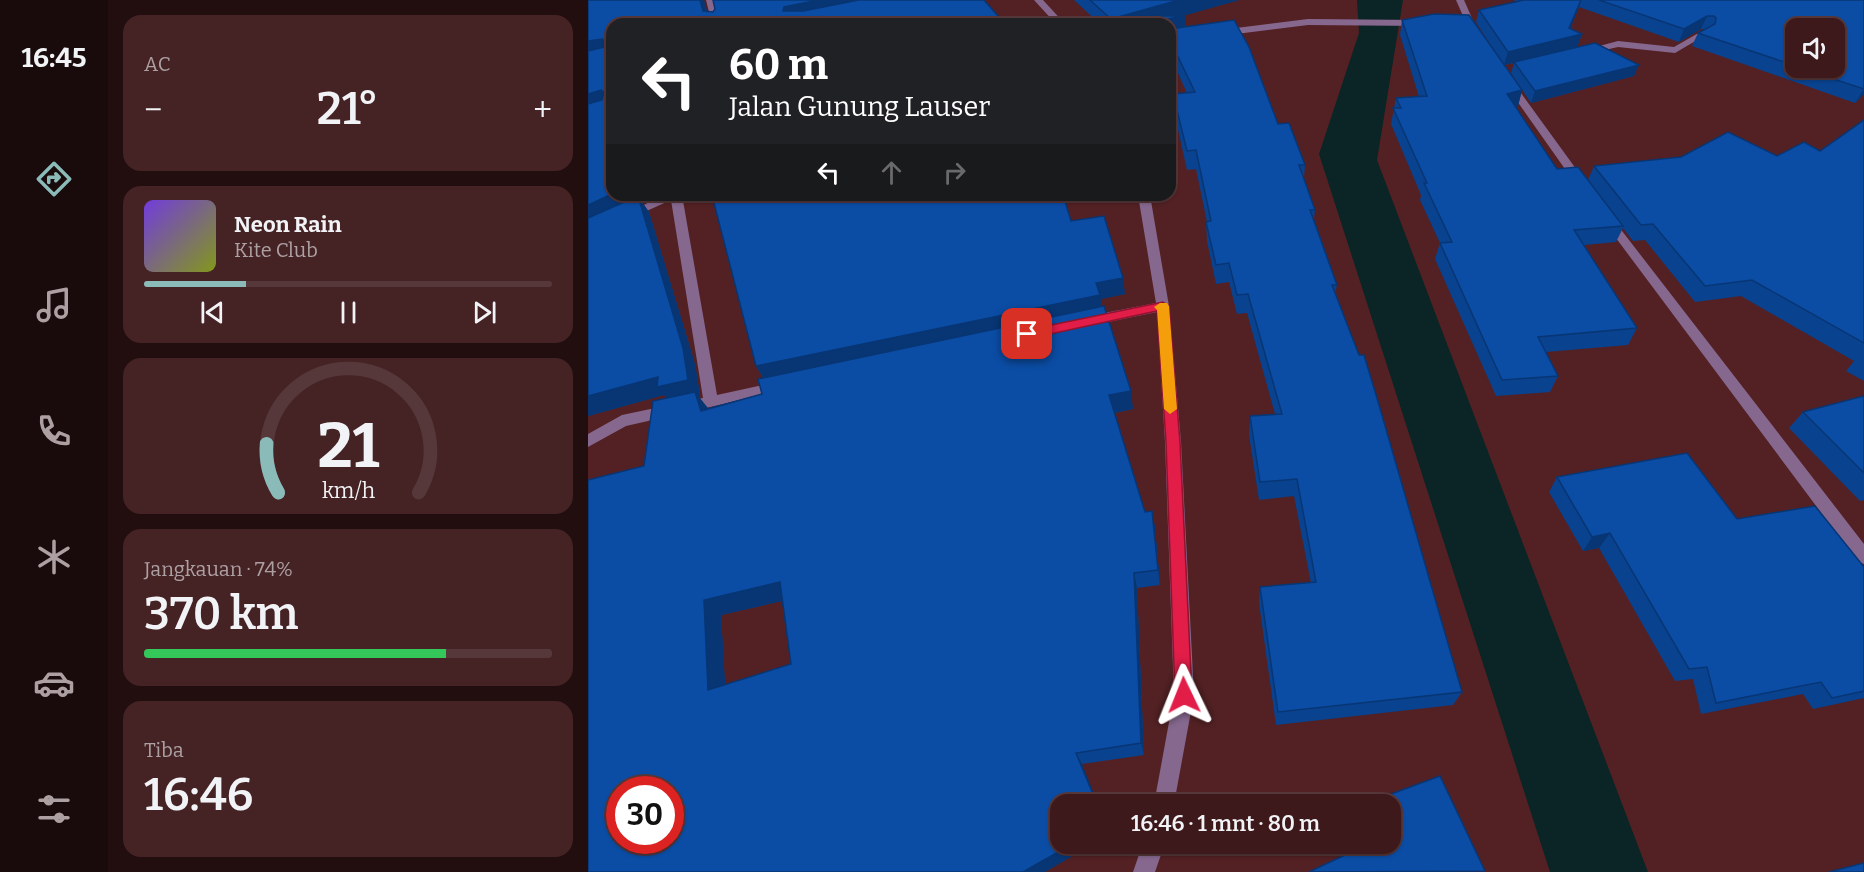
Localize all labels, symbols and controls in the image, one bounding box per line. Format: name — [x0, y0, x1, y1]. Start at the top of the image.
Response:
map controls — [1785, 18, 1845, 78]
button: sound — [1785, 18, 1845, 78]
text: 60 m — [729, 40, 828, 90]
text: 16:45 — [21, 42, 87, 74]
icon: left — [630, 42, 708, 120]
text: AC — [144, 52, 171, 76]
text: 21° — [317, 82, 379, 136]
text: − — [144, 90, 162, 130]
text: + — [533, 90, 552, 130]
text: Jalan Gunung Lauser — [729, 91, 990, 123]
icon: left — [812, 156, 845, 189]
icon: ahead — [875, 156, 908, 189]
icon: right — [938, 156, 971, 189]
icon: directions — [33, 158, 75, 200]
text: Neon Rain — [234, 211, 342, 238]
text: Kite Club — [234, 238, 318, 262]
icon: music — [33, 284, 75, 326]
icon: previous — [196, 296, 229, 329]
icon: pause — [332, 296, 365, 329]
icon: next — [468, 296, 501, 329]
pin — [1001, 308, 1052, 359]
icon: arrive — [1010, 317, 1043, 350]
text: 21 — [317, 409, 379, 484]
icon: phone — [33, 410, 75, 452]
text: km/h — [321, 478, 375, 504]
icon: climate — [33, 536, 75, 578]
text: Jangkauan · 74% — [144, 557, 293, 581]
text: 370 km — [144, 587, 298, 641]
icon: car — [33, 662, 75, 704]
position arrow — [1152, 663, 1216, 727]
text: Tiba — [144, 738, 184, 762]
text: 16:46 — [144, 768, 253, 822]
speed limit sign: 30 — [606, 776, 684, 854]
icon: filters — [33, 788, 75, 830]
text: 16:46 · 1 mnt · 80 m — [1131, 810, 1320, 837]

